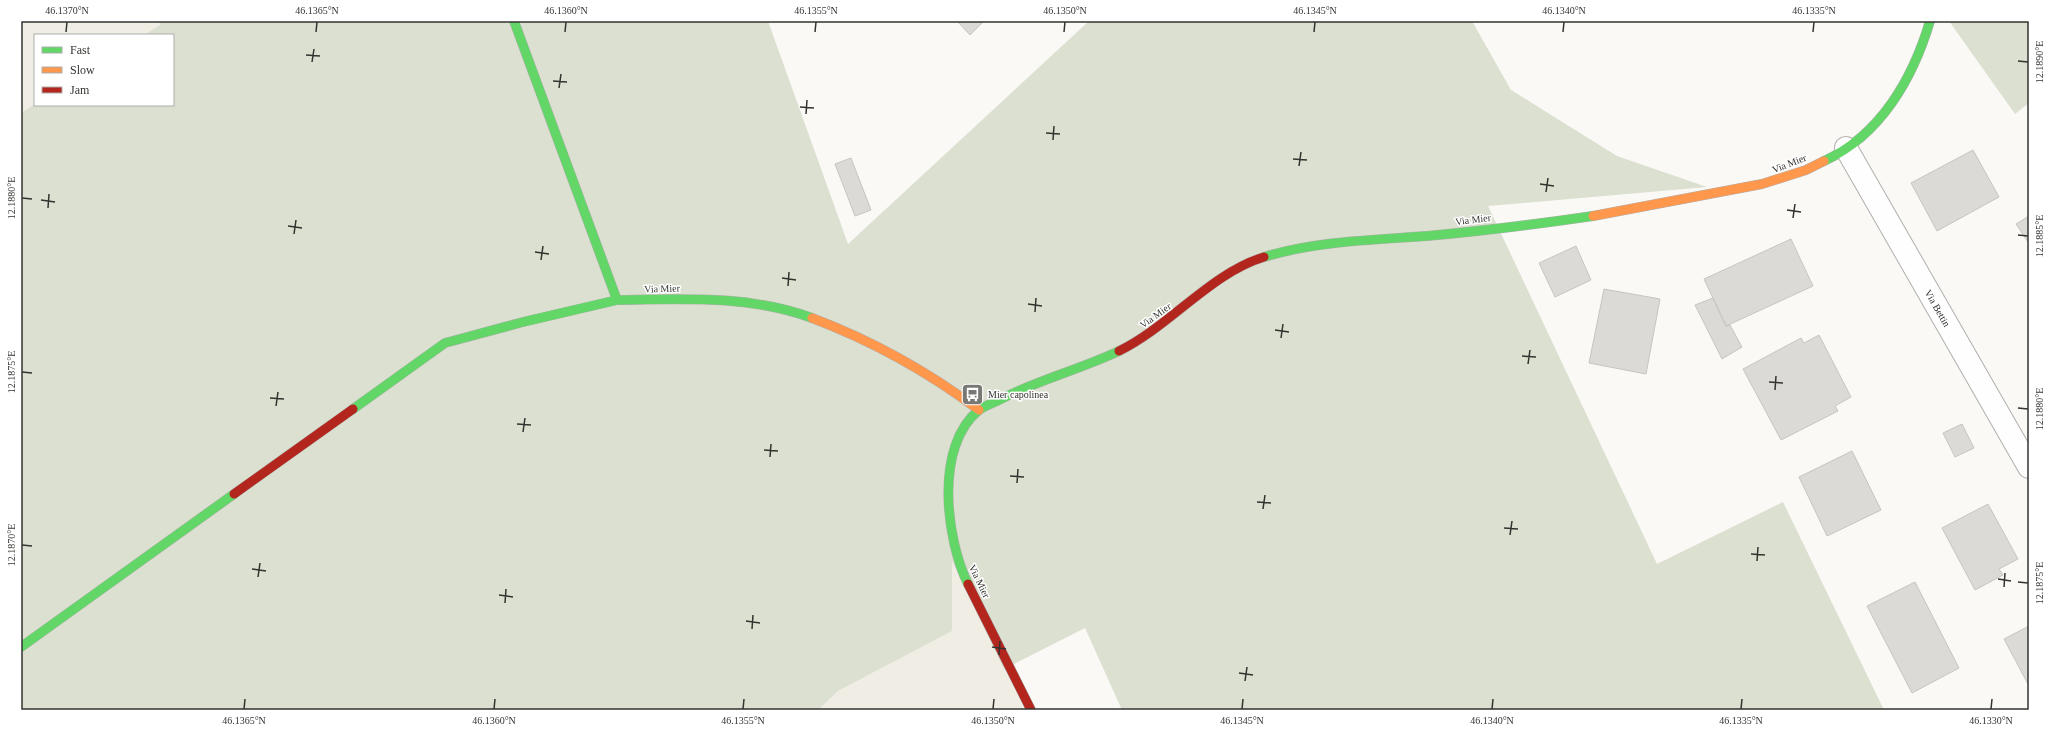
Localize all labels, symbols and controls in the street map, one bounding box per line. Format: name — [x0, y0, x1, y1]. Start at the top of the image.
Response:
text: 46.1370°N — [45, 5, 89, 16]
text: 46.1365°N — [295, 5, 339, 16]
text: 46.1360°N — [544, 5, 588, 16]
text: 46.1355°N — [794, 5, 838, 16]
text: 46.1350°N — [1043, 5, 1087, 16]
text: 46.1345°N — [1293, 5, 1337, 16]
text: 46.1340°N — [1542, 5, 1586, 16]
text: 46.1335°N — [1792, 5, 1836, 16]
legend — [34, 34, 174, 106]
text: 12.1890°E — [2034, 41, 2045, 83]
text: Fast — [70, 43, 91, 57]
text: Slow — [70, 63, 95, 77]
text: Jam — [70, 83, 90, 97]
street label: Via Mier — [1771, 152, 1808, 175]
text: 12.1880°E — [6, 177, 17, 219]
street label: Via Mier — [1455, 212, 1492, 227]
text: 12.1885°E — [2034, 215, 2045, 257]
street label: Via Mier — [644, 282, 681, 295]
street label: Via Bettin — [1923, 288, 1953, 329]
street label: Via Mier — [1138, 300, 1174, 330]
text: 12.1875°E — [6, 351, 17, 393]
bus stop icon: Mier capolinea — [959, 381, 985, 407]
text: 12.1880°E — [2034, 388, 2045, 430]
place label: Mier capolinea — [988, 389, 1049, 400]
text: 12.1870°E — [6, 524, 17, 566]
text: 12.1875°E — [2034, 562, 2045, 604]
street label: Via Mier — [967, 563, 993, 600]
text: 46.1365°N — [222, 715, 266, 726]
text: 46.1360°N — [472, 715, 516, 726]
text: 46.1355°N — [721, 715, 765, 726]
text: 46.1350°N — [971, 715, 1015, 726]
text: 46.1345°N — [1220, 715, 1264, 726]
text: 46.1340°N — [1470, 715, 1514, 726]
text: 46.1335°N — [1719, 715, 1763, 726]
text: 46.1330°N — [1969, 715, 2013, 726]

